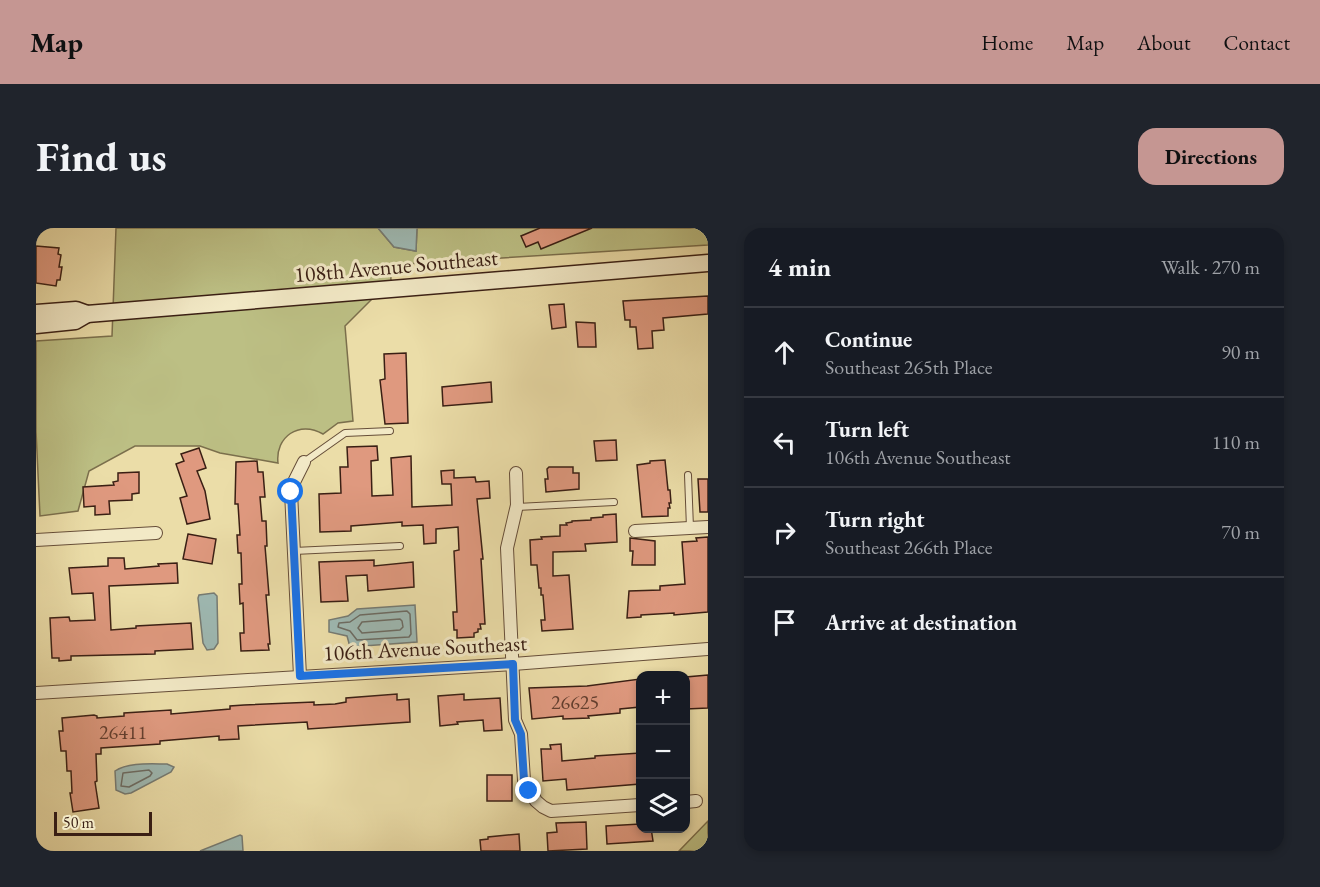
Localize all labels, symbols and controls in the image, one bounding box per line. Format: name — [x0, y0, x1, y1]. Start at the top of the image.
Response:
text: Map — [30, 24, 83, 60]
text: Home — [981, 29, 1033, 56]
text: Map — [1066, 29, 1104, 56]
text: About — [1137, 29, 1190, 56]
text: Contact — [1223, 29, 1290, 56]
button: Directions — [1138, 128, 1284, 185]
text: Find us — [36, 129, 167, 184]
street label: 108th Avenue Southeast — [293, 243, 499, 289]
text: 4 min — [768, 250, 831, 284]
text: Walk · 270 m — [1161, 254, 1260, 280]
text: Continue — [825, 325, 912, 354]
icon: ahead — [768, 336, 801, 369]
text: 90 m — [1221, 339, 1260, 365]
text: Southeast 265th Place — [825, 354, 993, 380]
text: Turn left — [825, 415, 909, 444]
icon: left — [768, 426, 801, 459]
text: 110 m — [1212, 429, 1260, 455]
text: 106th Avenue Southeast — [825, 444, 1011, 470]
route start — [277, 478, 303, 504]
text: Turn right — [825, 505, 924, 534]
icon: right — [768, 516, 801, 549]
text: 70 m — [1221, 519, 1260, 545]
text: Southeast 266th Place — [825, 534, 993, 560]
icon: arrive — [768, 606, 801, 639]
text: Arrive at destination — [825, 608, 1017, 637]
street label: 106th Avenue Southeast — [322, 628, 528, 668]
map controls — [636, 671, 690, 833]
button: + — [636, 671, 690, 725]
house number: 26625 — [551, 689, 599, 715]
house number: 26411 — [99, 719, 147, 745]
button: − — [636, 725, 690, 779]
route end — [515, 777, 541, 803]
button: layers — [636, 779, 690, 833]
scale bar — [54, 809, 152, 836]
text: 50 m — [63, 812, 94, 833]

